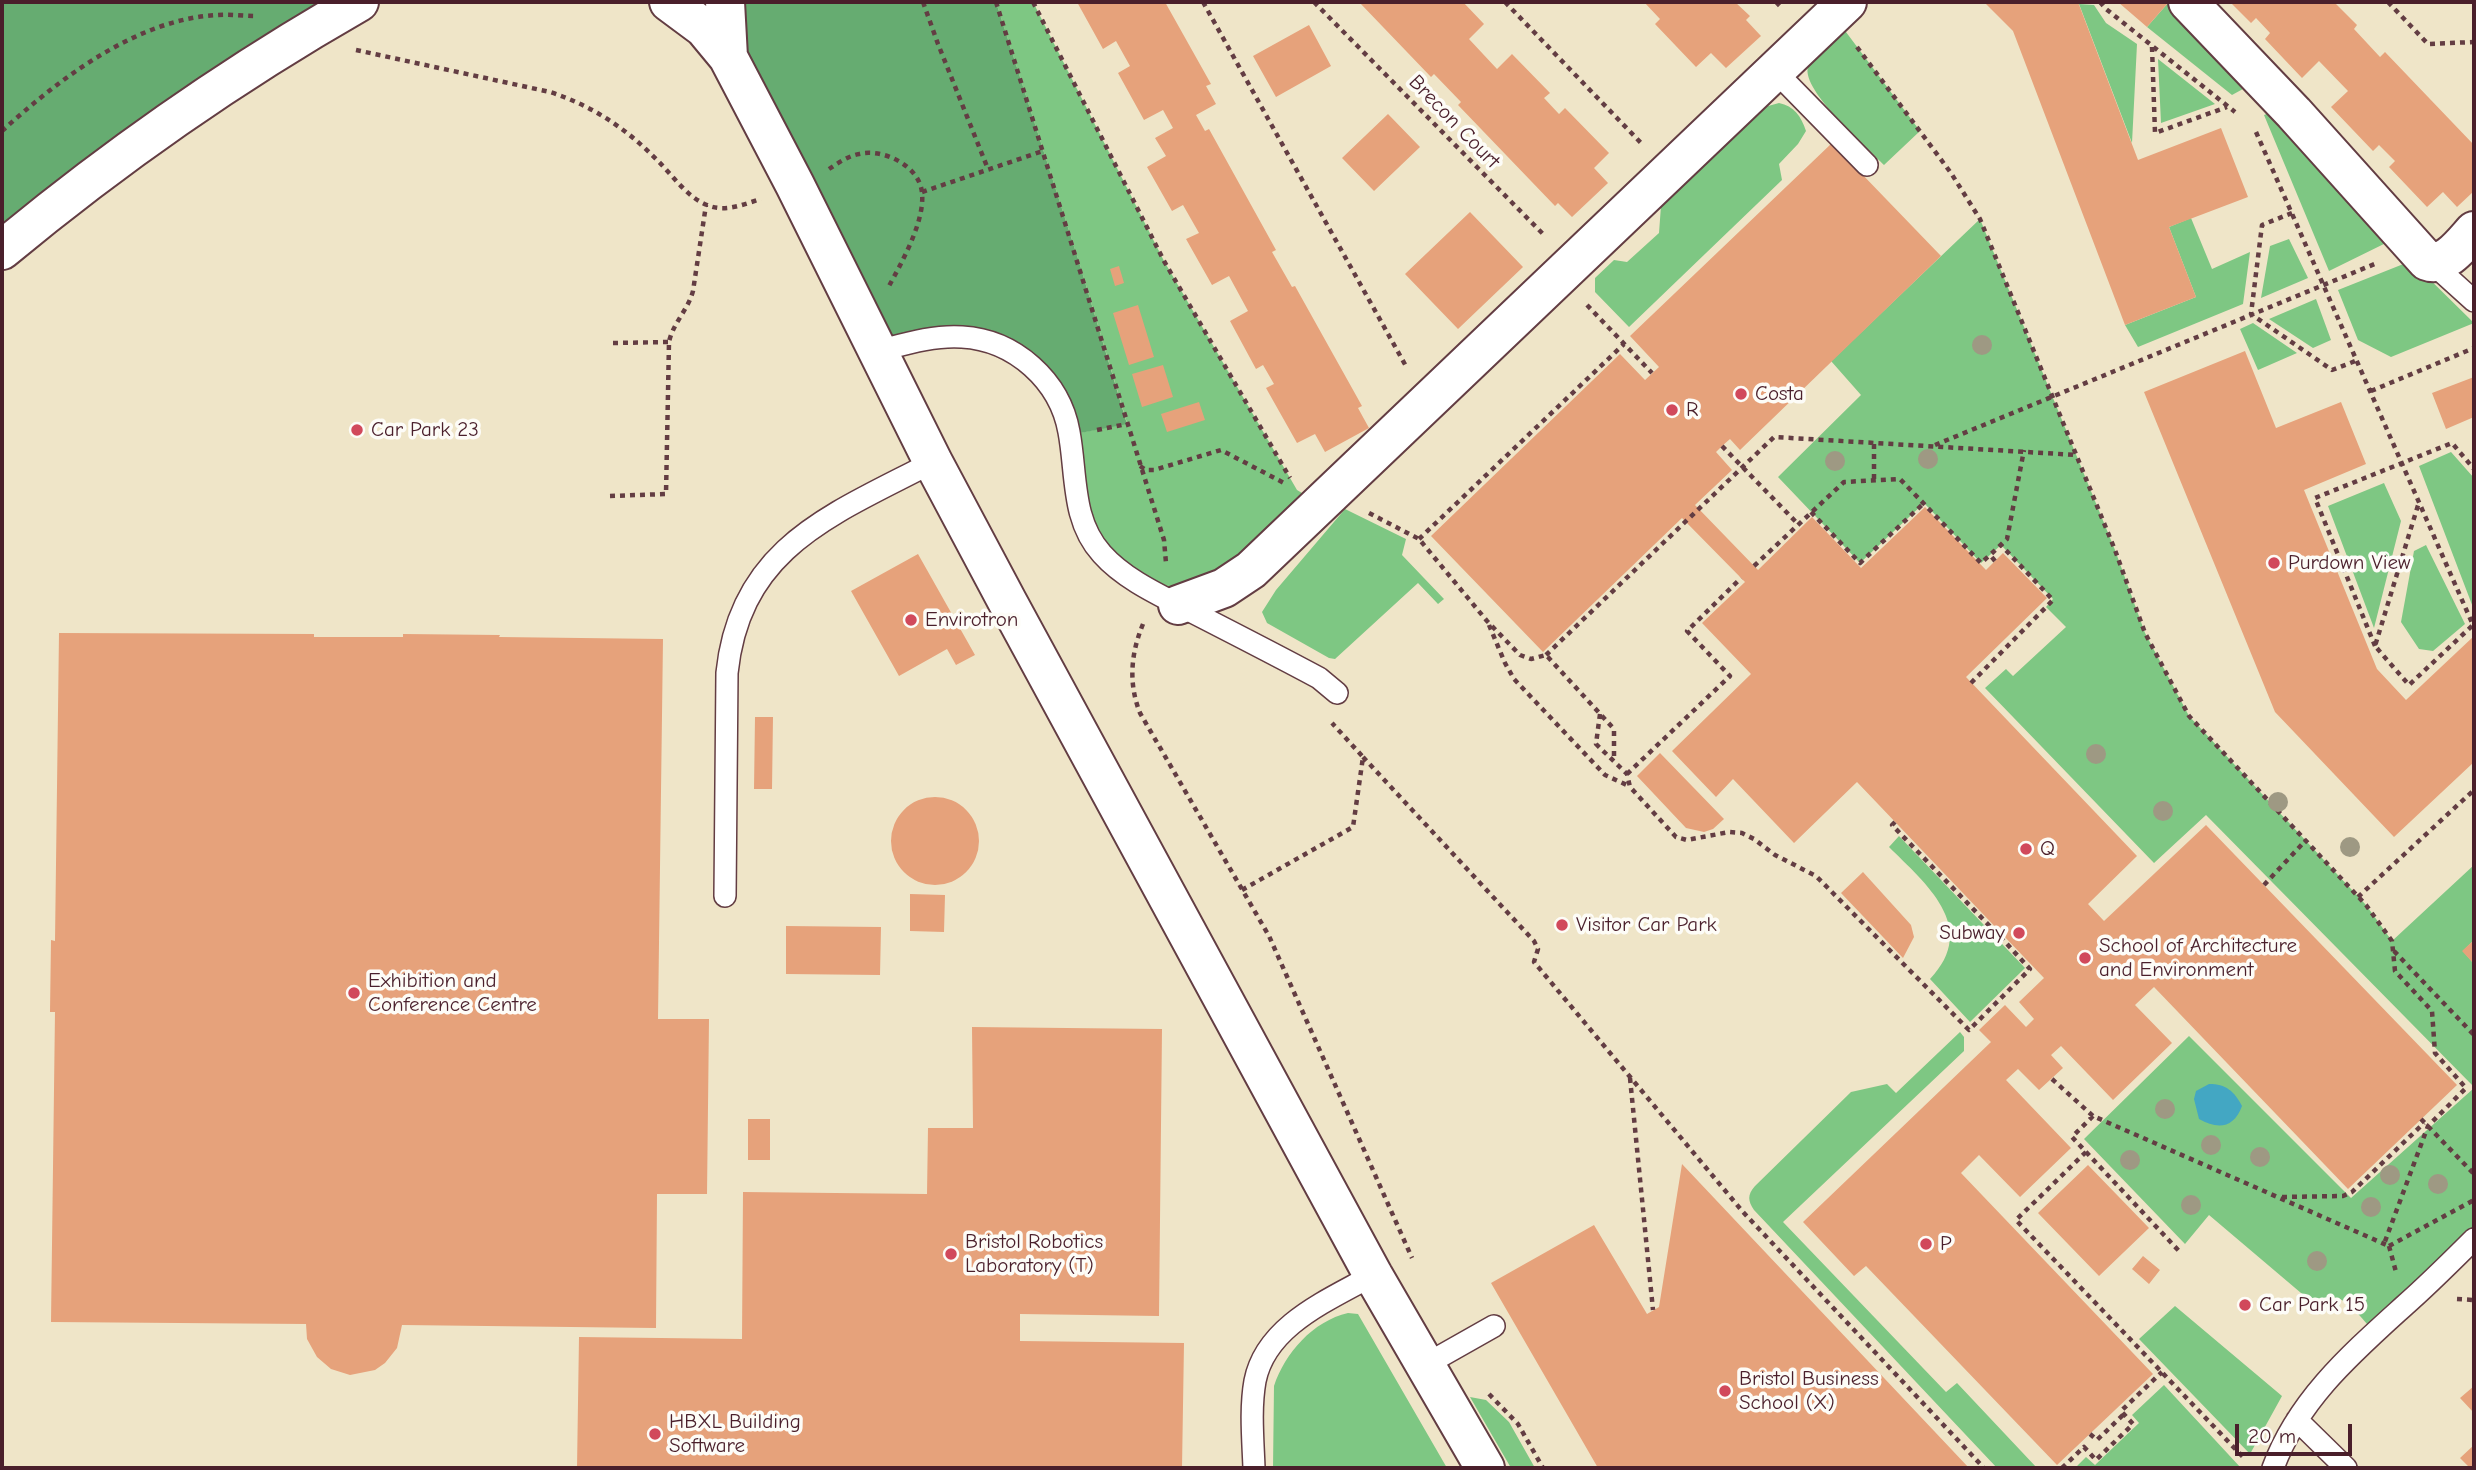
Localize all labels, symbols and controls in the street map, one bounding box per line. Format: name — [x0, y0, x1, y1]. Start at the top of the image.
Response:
street label: Brecon Court — [1403, 70, 1505, 174]
place label: Costa — [1755, 381, 1804, 407]
marker: Costa — [1733, 386, 1749, 402]
place label: R — [1686, 397, 1699, 423]
marker: R — [1664, 402, 1680, 418]
place label: Car Park 23 — [371, 417, 479, 443]
marker: Car Park 23 — [349, 422, 365, 438]
place label: Purdown View — [2288, 550, 2411, 576]
marker: Purdown View — [2266, 555, 2282, 571]
place label: Envirotron — [925, 607, 1018, 633]
marker: Envirotron — [903, 612, 919, 628]
place label: Q — [2040, 836, 2055, 862]
marker: Q — [2018, 841, 2034, 857]
place label: Visitor Car Park — [1576, 912, 1717, 938]
marker: Visitor Car Park — [1554, 917, 1570, 933]
place label: Subway — [1939, 920, 2005, 946]
marker: Subway — [2011, 925, 2027, 941]
place label: School of Architecture and Environment — [2099, 933, 2297, 983]
marker: School of Architecture and Environment — [2077, 950, 2093, 966]
place label: Exhibition and Conference Centre — [368, 968, 537, 1018]
marker: Exhibition and Conference Centre — [346, 985, 362, 1001]
place label: Bristol Robotics Laboratory (T) — [965, 1229, 1103, 1279]
place label: P — [1940, 1231, 1952, 1257]
marker: P — [1918, 1236, 1934, 1252]
marker: Bristol Robotics Laboratory (T) — [943, 1246, 959, 1262]
place label: Car Park 15 — [2259, 1292, 2365, 1318]
marker: Car Park 15 — [2237, 1297, 2253, 1313]
place label: Bristol Business School (X) — [1739, 1366, 1879, 1416]
marker: Bristol Business School (X) — [1717, 1383, 1733, 1399]
place label: HBXL Building Software — [669, 1409, 801, 1459]
scale bar — [2238, 1410, 2355, 1454]
text: 20 m — [2248, 1424, 2296, 1448]
marker: HBXL Building Software — [647, 1426, 663, 1442]

